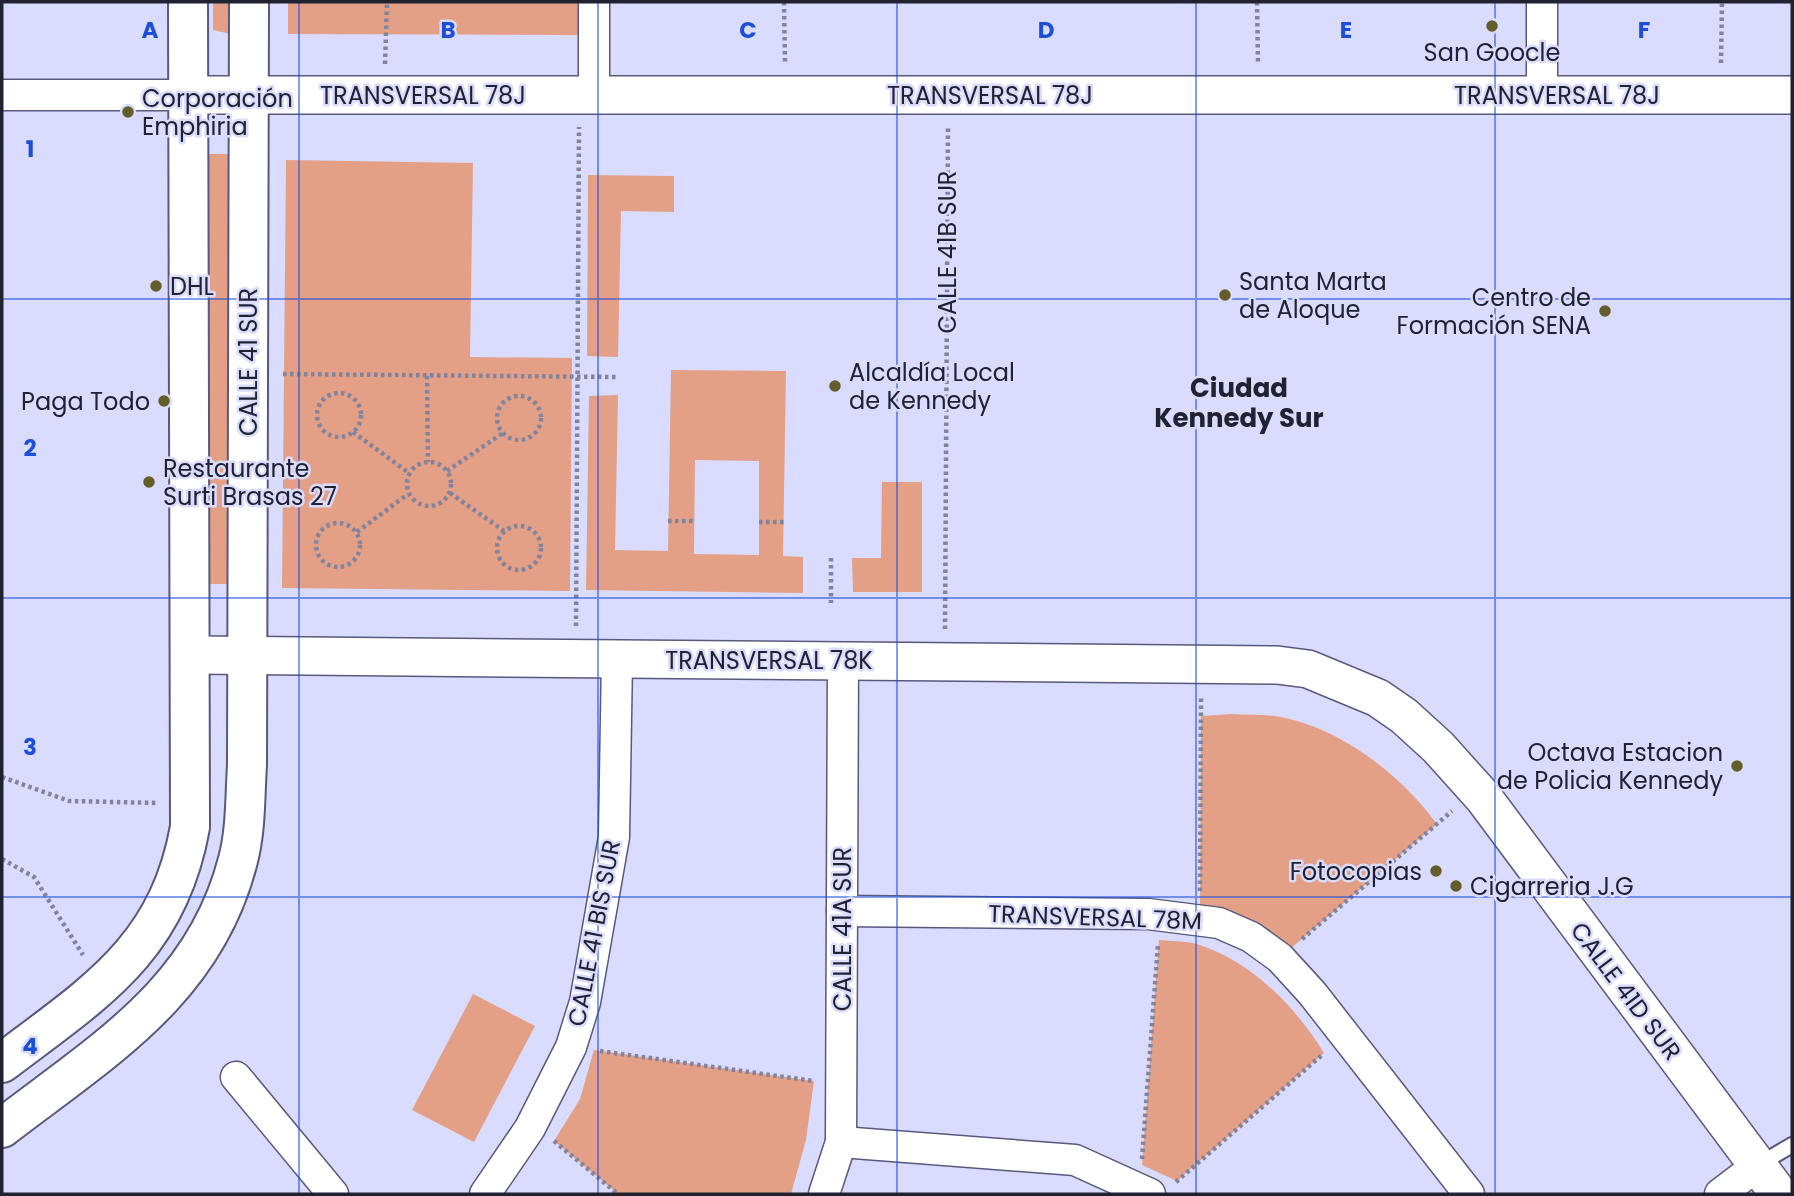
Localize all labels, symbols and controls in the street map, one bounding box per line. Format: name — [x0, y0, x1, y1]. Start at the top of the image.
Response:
text: A — [142, 14, 159, 46]
text: B — [440, 14, 456, 46]
text: C — [739, 14, 757, 46]
text: D — [1038, 14, 1054, 46]
text: E — [1340, 14, 1352, 46]
text: F — [1638, 14, 1650, 46]
marker: San Goocle — [1484, 18, 1500, 34]
place label: San Goocle — [1424, 36, 1560, 69]
street label: TRANSVERSAL 78J — [320, 79, 526, 112]
street label: TRANSVERSAL 78J — [887, 79, 1093, 112]
street label: TRANSVERSAL 78J — [1454, 79, 1660, 112]
place label: Corporación Emphiria — [142, 82, 293, 143]
marker: Corporación Emphiria — [120, 104, 136, 120]
text: 1 — [26, 133, 34, 165]
street label: CALLE 41B SUR — [931, 171, 964, 333]
place label: Santa Marta de Aloque — [1239, 265, 1387, 326]
place label: DHL — [170, 270, 214, 303]
marker: DHL — [148, 278, 164, 294]
place label: Centro de Formación SENA — [1397, 281, 1591, 342]
marker: Santa Marta de Aloque — [1217, 287, 1233, 303]
street label: CALLE 41 SUR — [232, 288, 265, 436]
marker: Centro de Formación SENA — [1597, 303, 1613, 319]
place label: Alcaldía Local de Kennedy — [849, 356, 1015, 417]
district label: Ciudad Kennedy Sur — [1154, 370, 1324, 436]
marker: Alcaldía Local de Kennedy — [827, 378, 843, 394]
place label: Paga Todo — [21, 385, 150, 418]
marker: Paga Todo — [156, 393, 172, 409]
text: 2 — [23, 432, 37, 464]
place label: Restaurante Surti Brasas 27 — [163, 452, 337, 513]
marker: Restaurante Surti Brasas 27 — [141, 474, 157, 490]
street label: TRANSVERSAL 78K — [665, 644, 873, 677]
text: 3 — [23, 731, 37, 763]
place label: Octava Estacion de Policia Kennedy — [1497, 736, 1723, 797]
marker: Octava Estacion de Policia Kennedy — [1729, 758, 1745, 774]
street label: CALLE 41 BIS SUR — [560, 837, 628, 1029]
street label: CALLE 41A SUR — [826, 847, 859, 1011]
place label: Fotocopias — [1290, 855, 1422, 888]
marker: Fotocopias — [1428, 863, 1444, 879]
place label: Cigarreria J.G — [1470, 870, 1634, 903]
marker: Cigarreria J.G — [1448, 878, 1464, 894]
street label: TRANSVERSAL 78M — [988, 897, 1202, 937]
street label: CALLE 41D SUR — [1563, 915, 1689, 1067]
text: 4 — [22, 1030, 38, 1062]

